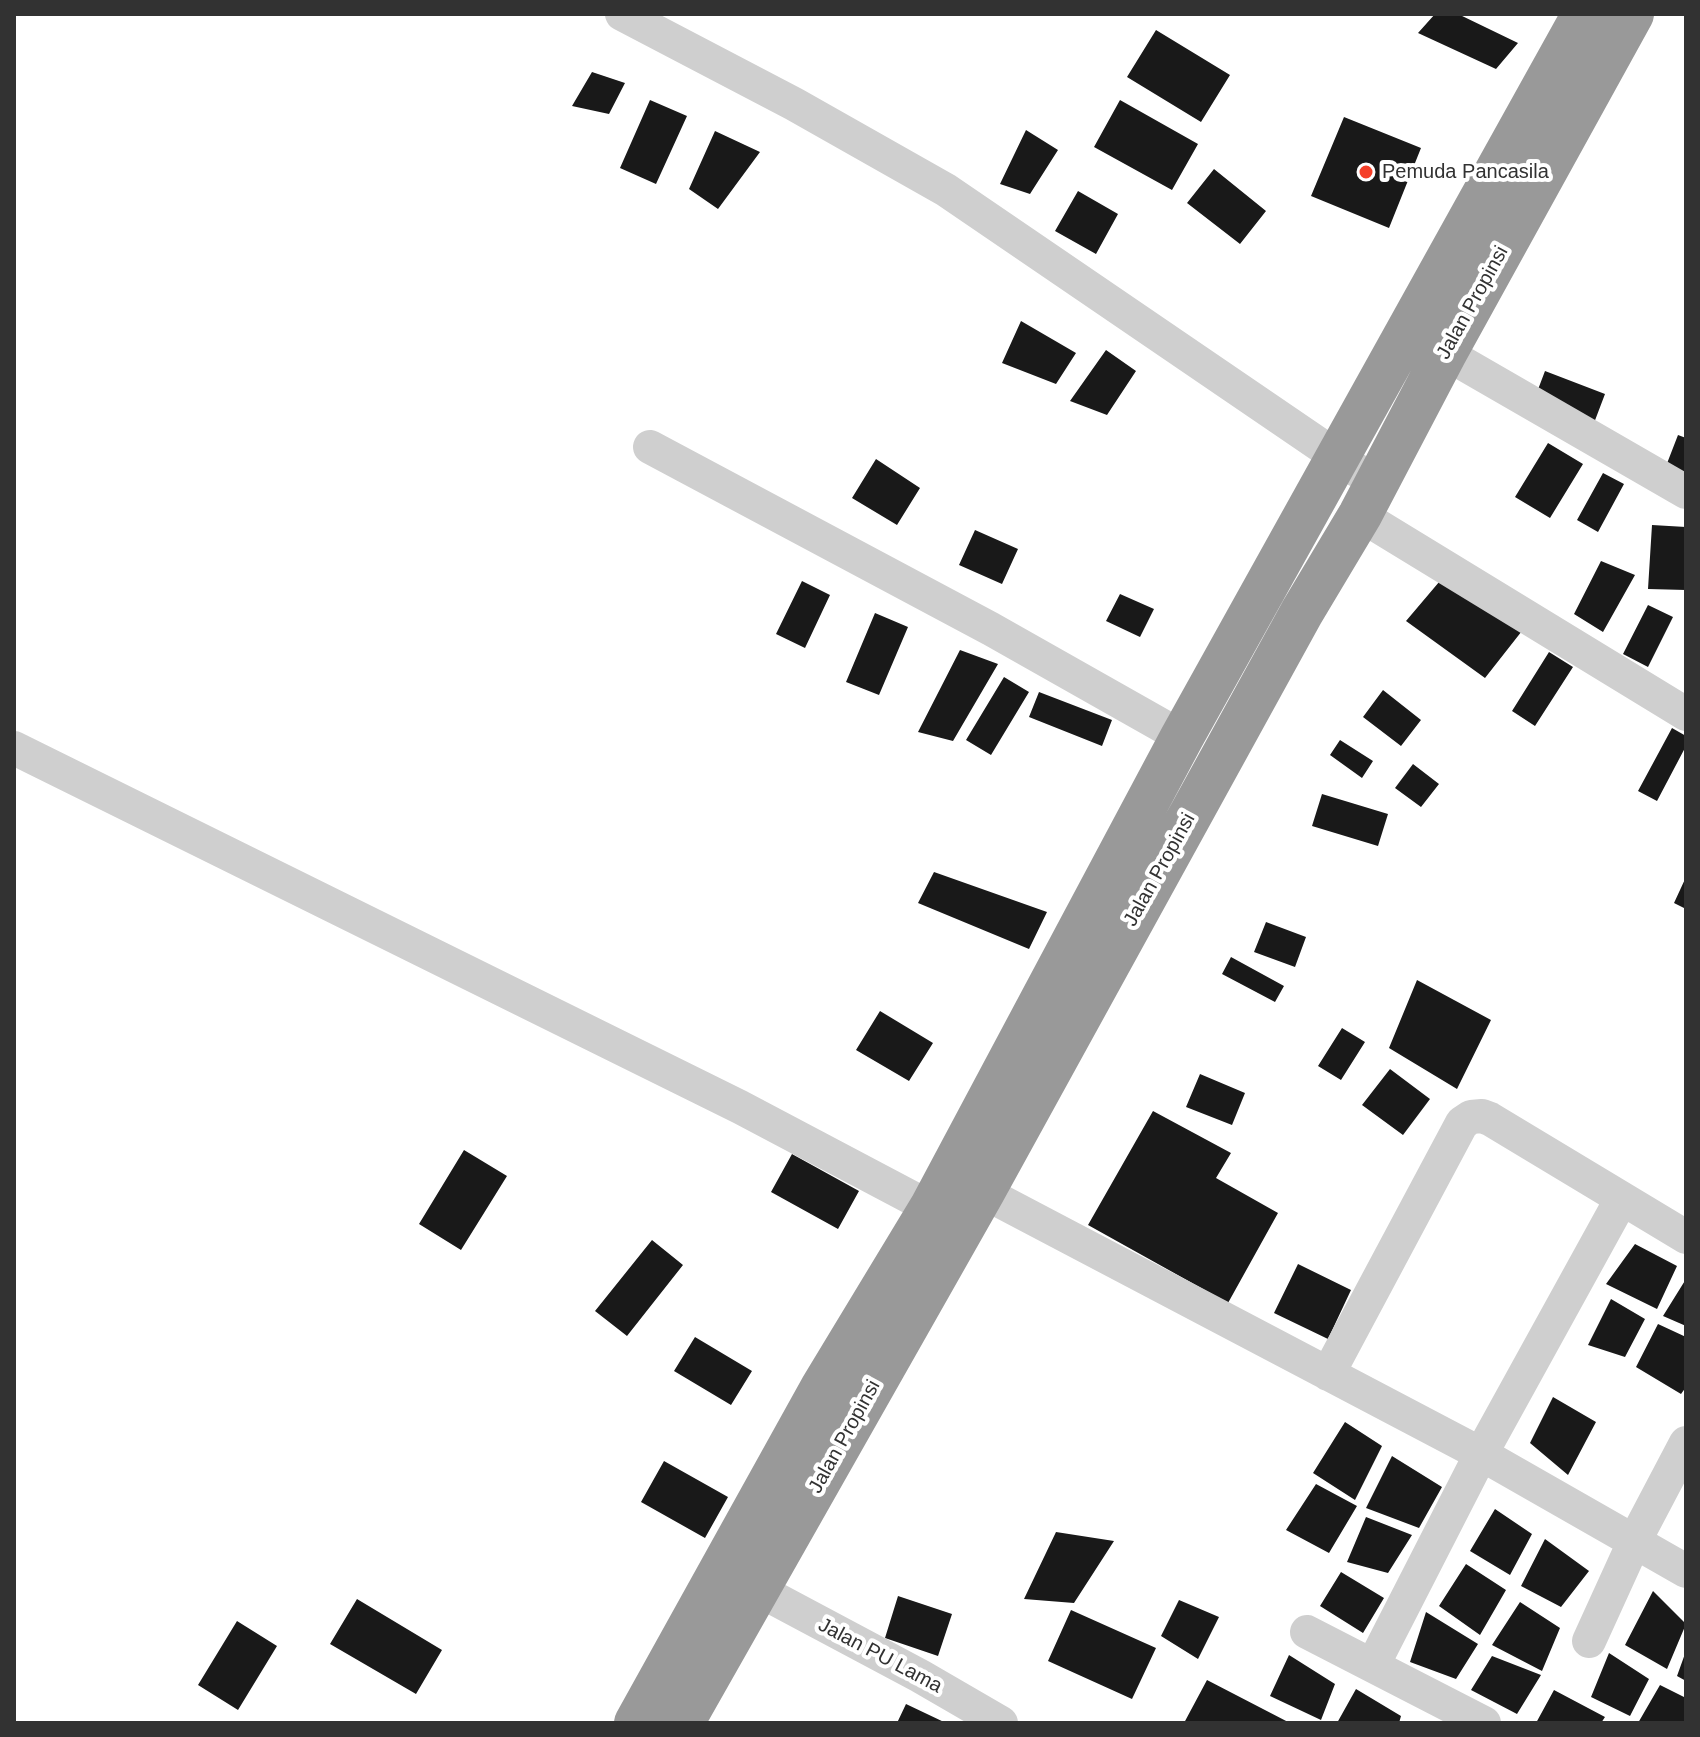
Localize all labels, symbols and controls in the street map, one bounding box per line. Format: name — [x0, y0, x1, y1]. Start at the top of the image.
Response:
place label: Pemuda Pancasila — [1382, 160, 1549, 184]
marker: Pemuda Pancasila — [1357, 163, 1375, 181]
street label: Jalan Propinsi — [1432, 242, 1514, 364]
street label: Jalan Propinsi — [1119, 809, 1201, 931]
street label: Jalan Propinsi — [804, 1376, 886, 1498]
street label: Jalan PU Lama — [814, 1613, 946, 1699]

